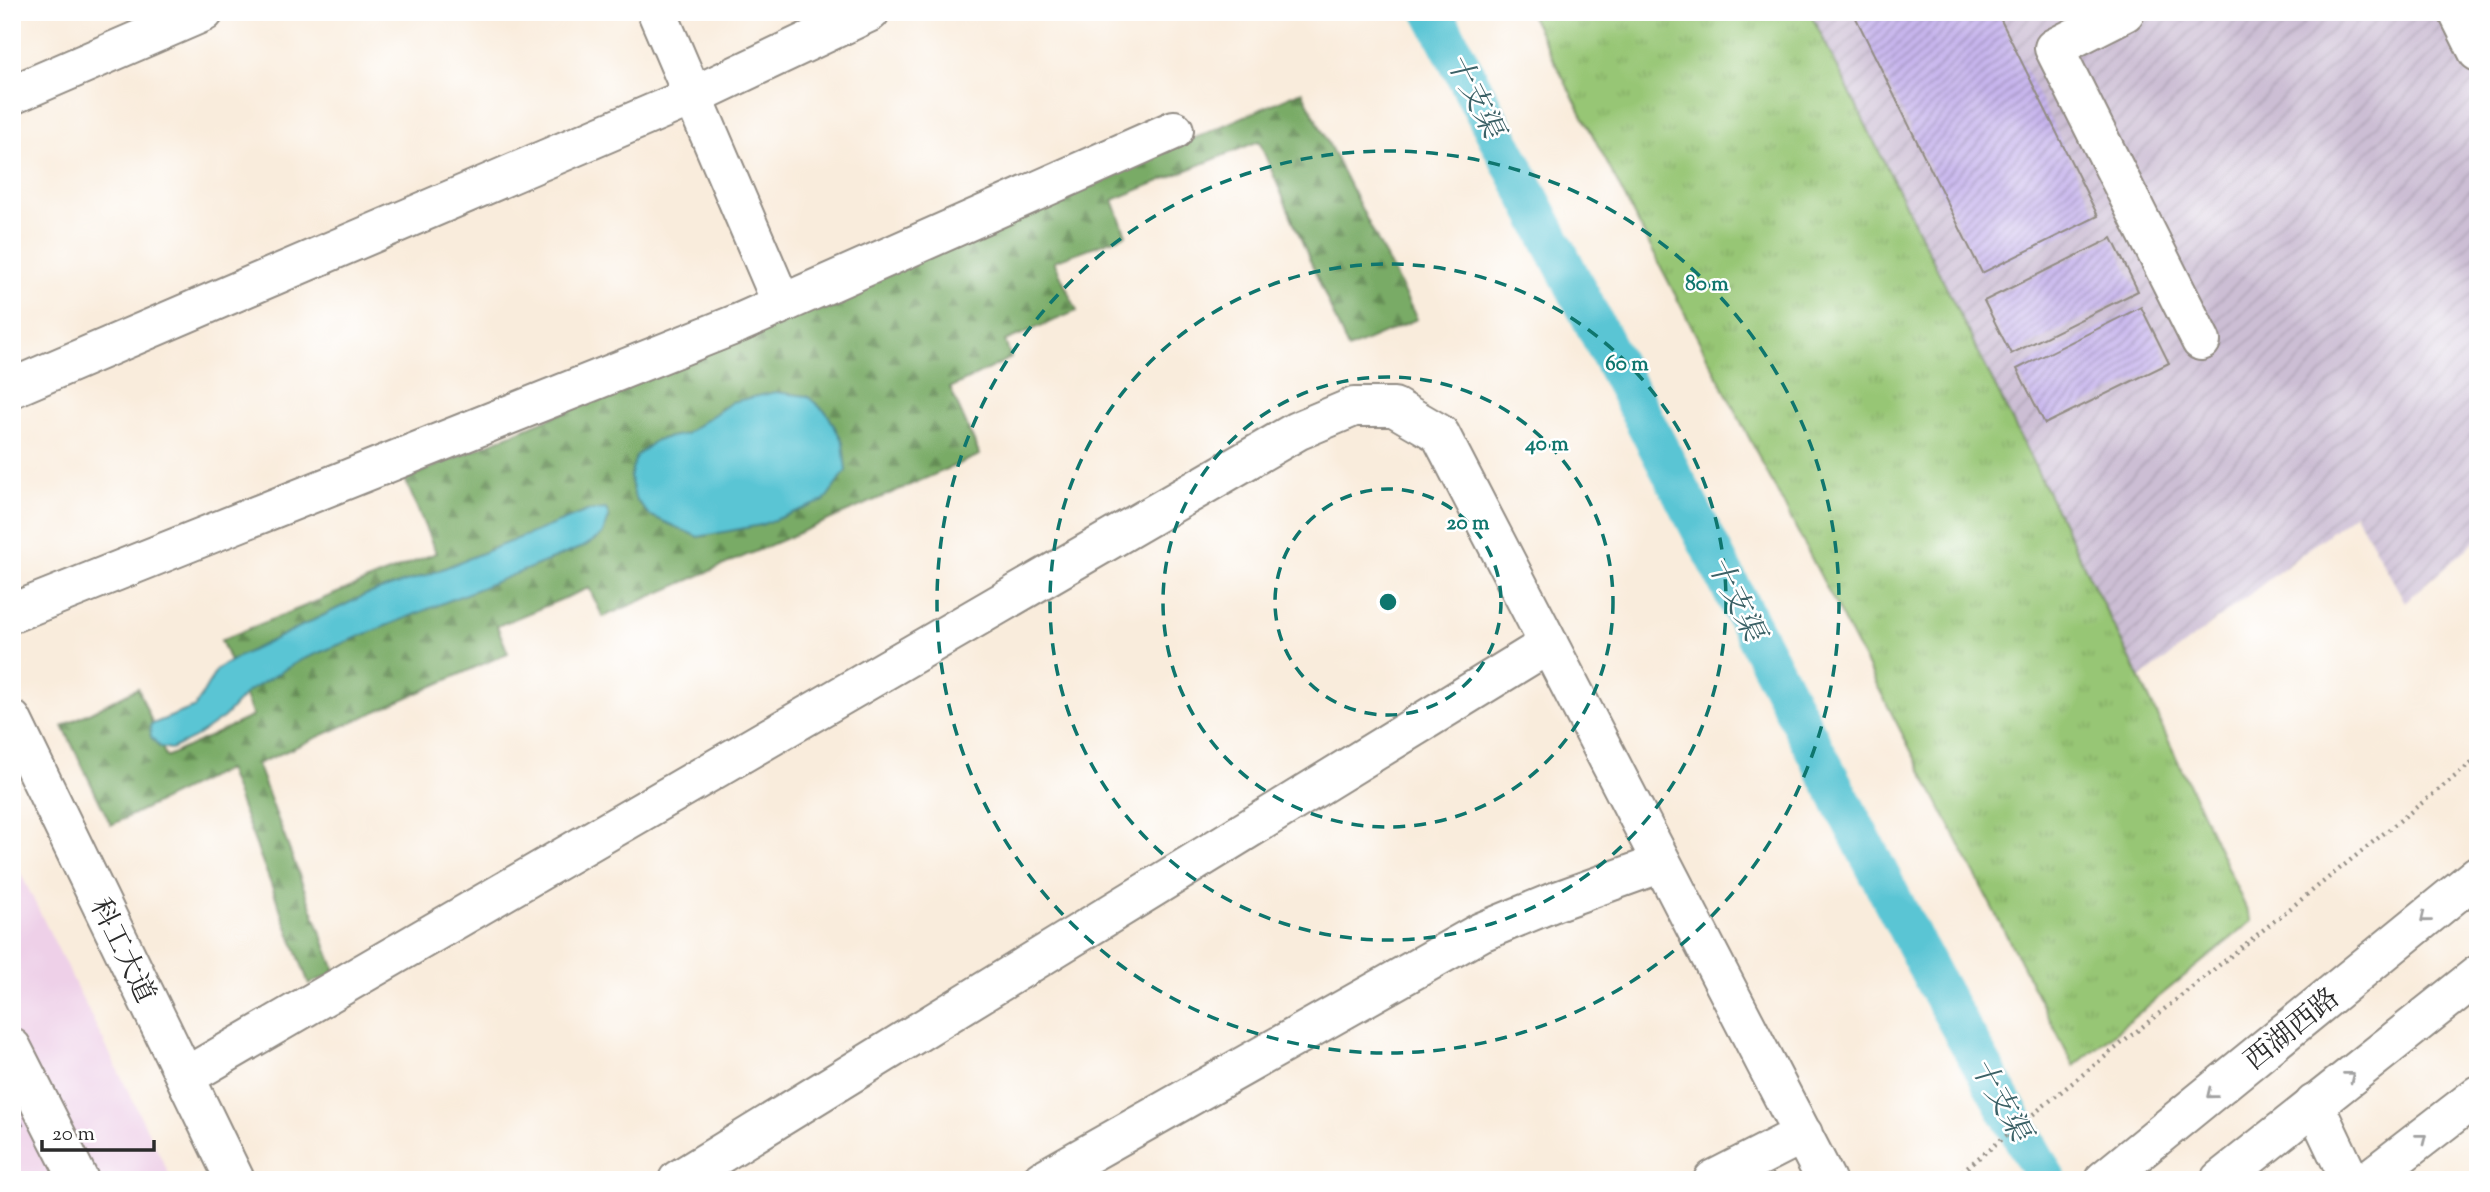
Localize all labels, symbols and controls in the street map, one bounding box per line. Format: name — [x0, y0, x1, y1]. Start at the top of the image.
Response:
water label: 十支渠 — [1433, 46, 1514, 150]
text: 80 m — [1685, 270, 1729, 300]
text: 60 m — [1605, 350, 1649, 380]
text: 40 m — [1524, 430, 1569, 460]
text: 20 m — [1447, 509, 1490, 539]
water label: 十支渠 — [1694, 549, 1775, 653]
centre of rings — [1376, 590, 1400, 614]
street label: 科工大道 — [79, 892, 164, 1010]
one-way arrow — [2420, 910, 2432, 923]
street label: 西湖西路 — [2237, 980, 2349, 1081]
water label: 十支渠 — [1958, 1051, 2042, 1153]
one-way arrow — [2341, 1072, 2354, 1084]
one-way arrow — [2206, 1085, 2218, 1098]
scale bar — [42, 1108, 154, 1152]
text: 20 m — [52, 1120, 95, 1150]
one-way arrow — [2414, 1134, 2426, 1147]

